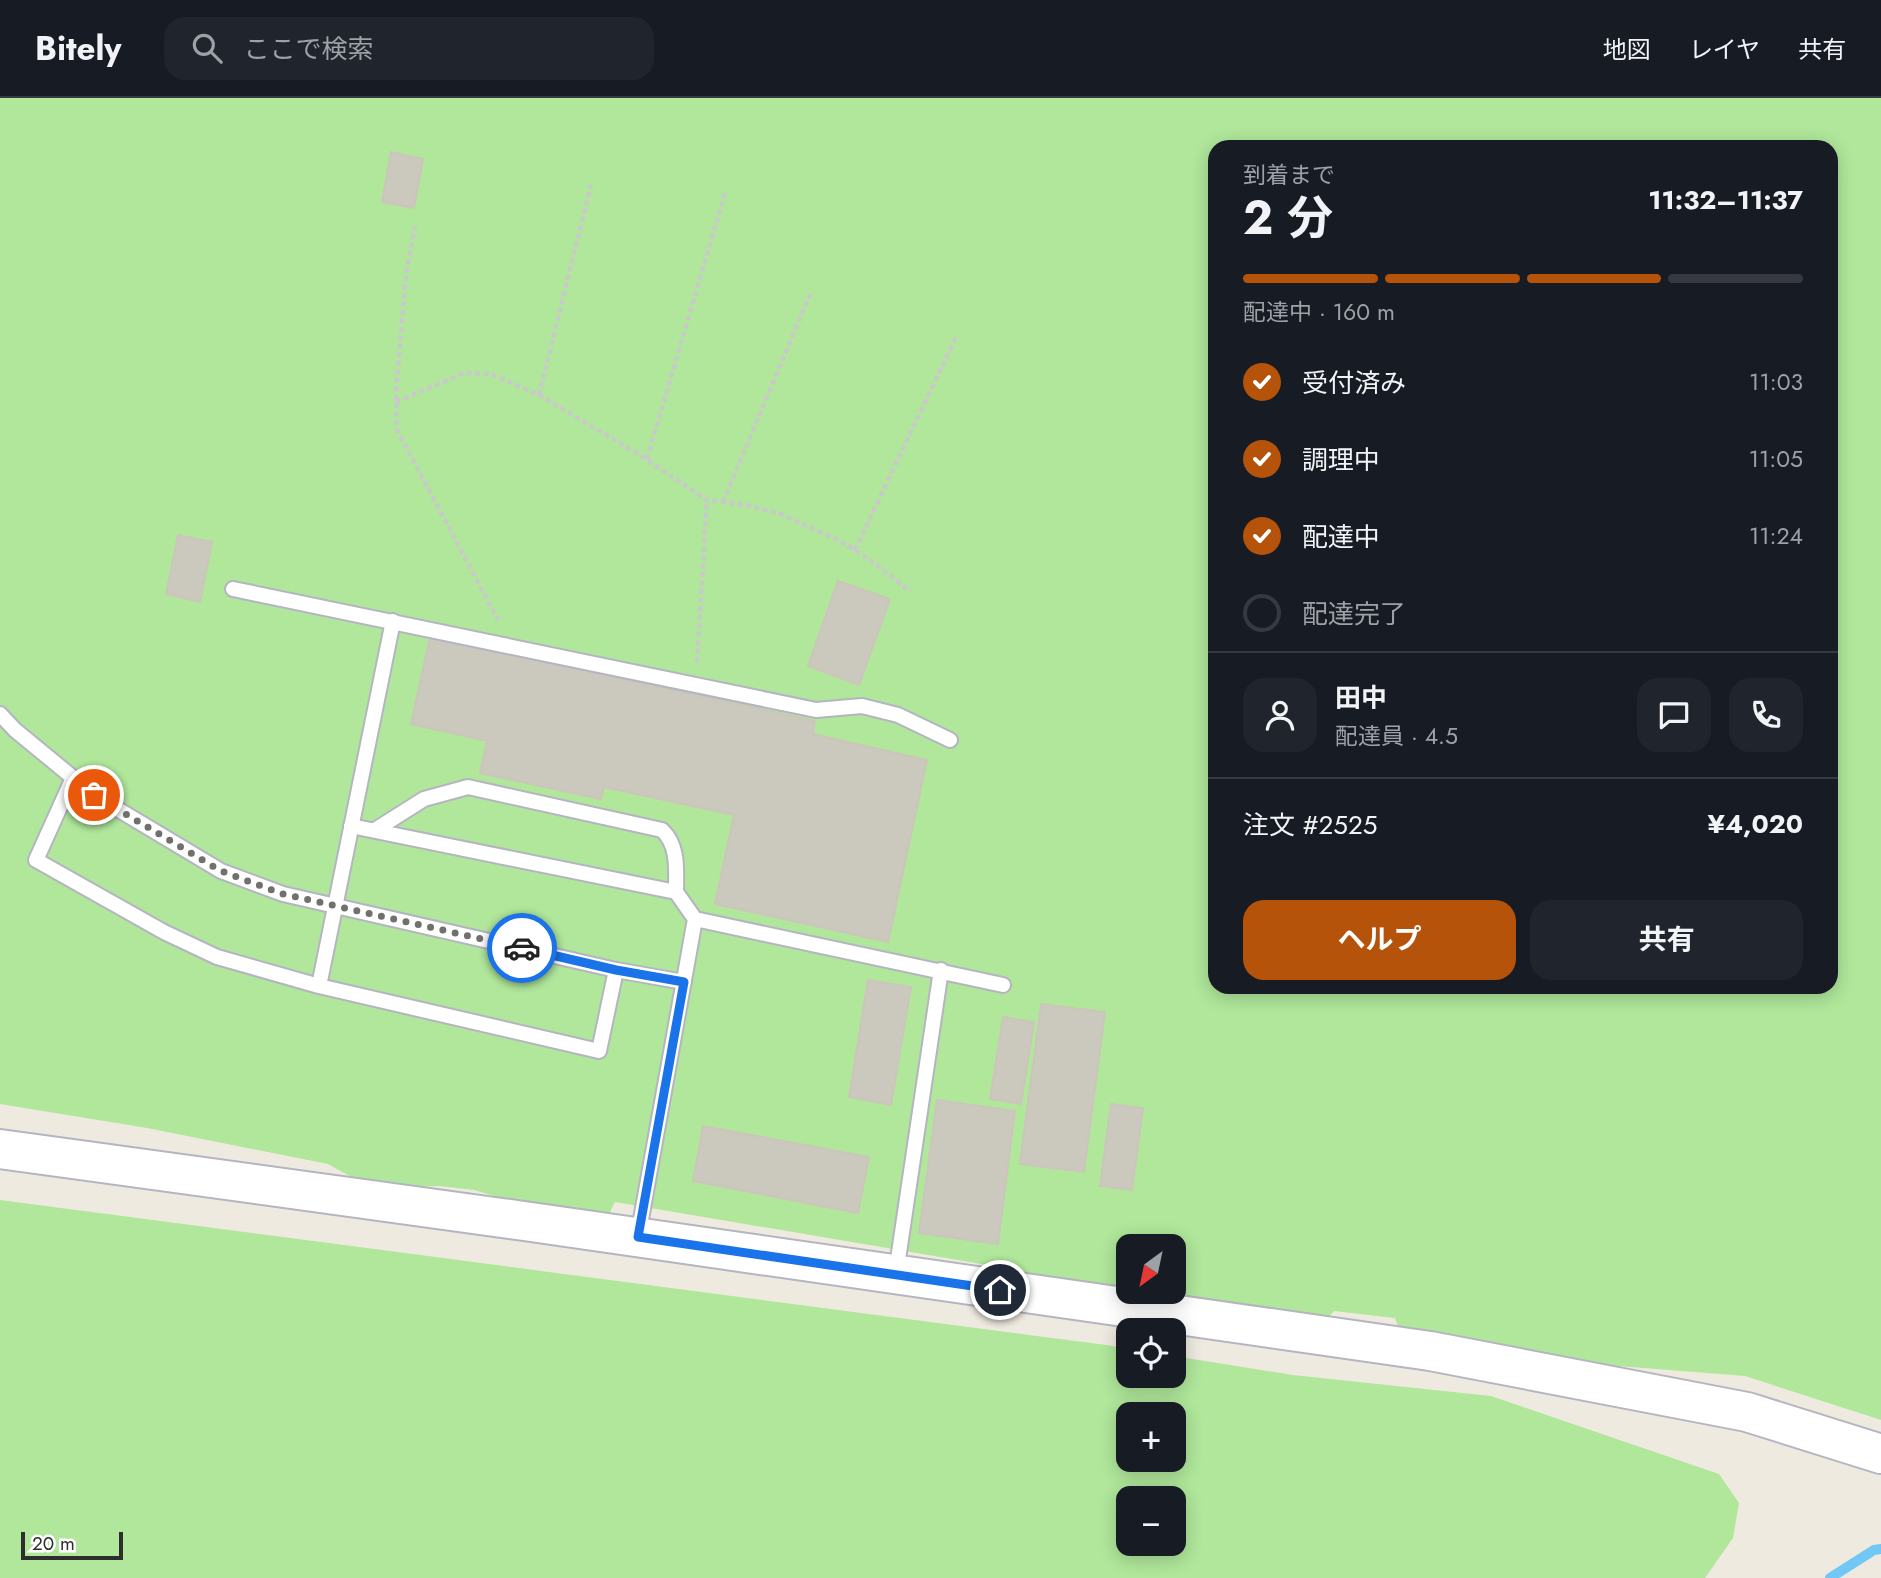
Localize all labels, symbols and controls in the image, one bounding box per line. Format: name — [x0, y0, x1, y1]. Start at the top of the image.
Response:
search box — [164, 17, 654, 80]
text: Bitely — [35, 25, 122, 72]
icon: search — [188, 29, 226, 67]
text: ここで検索 — [244, 30, 374, 68]
text: 地図 — [1603, 32, 1651, 67]
text: レイヤ — [1689, 32, 1760, 67]
text: 共有 — [1798, 32, 1846, 67]
text: 到着まで — [1243, 158, 1335, 192]
text: 11:32–11:37 — [1648, 181, 1803, 219]
text: 2 分 — [1243, 185, 1333, 251]
text: 配達中 · 160 m — [1243, 295, 1395, 329]
icon: check — [1243, 363, 1281, 401]
text: 受付済み — [1302, 364, 1406, 402]
text: 11:03 — [1749, 365, 1803, 399]
icon: check — [1243, 440, 1281, 478]
text: 調理中 — [1302, 441, 1380, 479]
text: 11:05 — [1749, 442, 1803, 476]
icon: check — [1243, 517, 1281, 555]
text: 配達中 — [1302, 518, 1380, 556]
text: 11:24 — [1749, 519, 1803, 553]
text: 配達完了 — [1302, 595, 1406, 633]
button: person — [1243, 678, 1317, 752]
button: chat — [1637, 678, 1711, 752]
button: phone — [1729, 678, 1803, 752]
text: 田中 — [1335, 679, 1387, 717]
text: 配達員 · 4.5 — [1335, 719, 1458, 753]
pin — [64, 765, 124, 825]
icon: bag — [75, 776, 113, 814]
text: ¥4,020 — [1708, 805, 1803, 843]
text: 注文 #2525 — [1243, 806, 1377, 844]
button: ヘルプ — [1243, 900, 1516, 980]
button: 共有 — [1530, 900, 1803, 980]
courier — [487, 913, 557, 983]
icon: car — [503, 929, 541, 967]
north arrow — [1116, 1234, 1186, 1304]
map controls — [1116, 1234, 1186, 1556]
pin — [970, 1260, 1030, 1320]
icon: home — [981, 1271, 1019, 1309]
button: locate — [1116, 1318, 1186, 1388]
button: + — [1116, 1402, 1186, 1472]
button: − — [1116, 1486, 1186, 1556]
scale bar — [21, 1529, 122, 1561]
text: 20 m — [32, 1530, 75, 1557]

